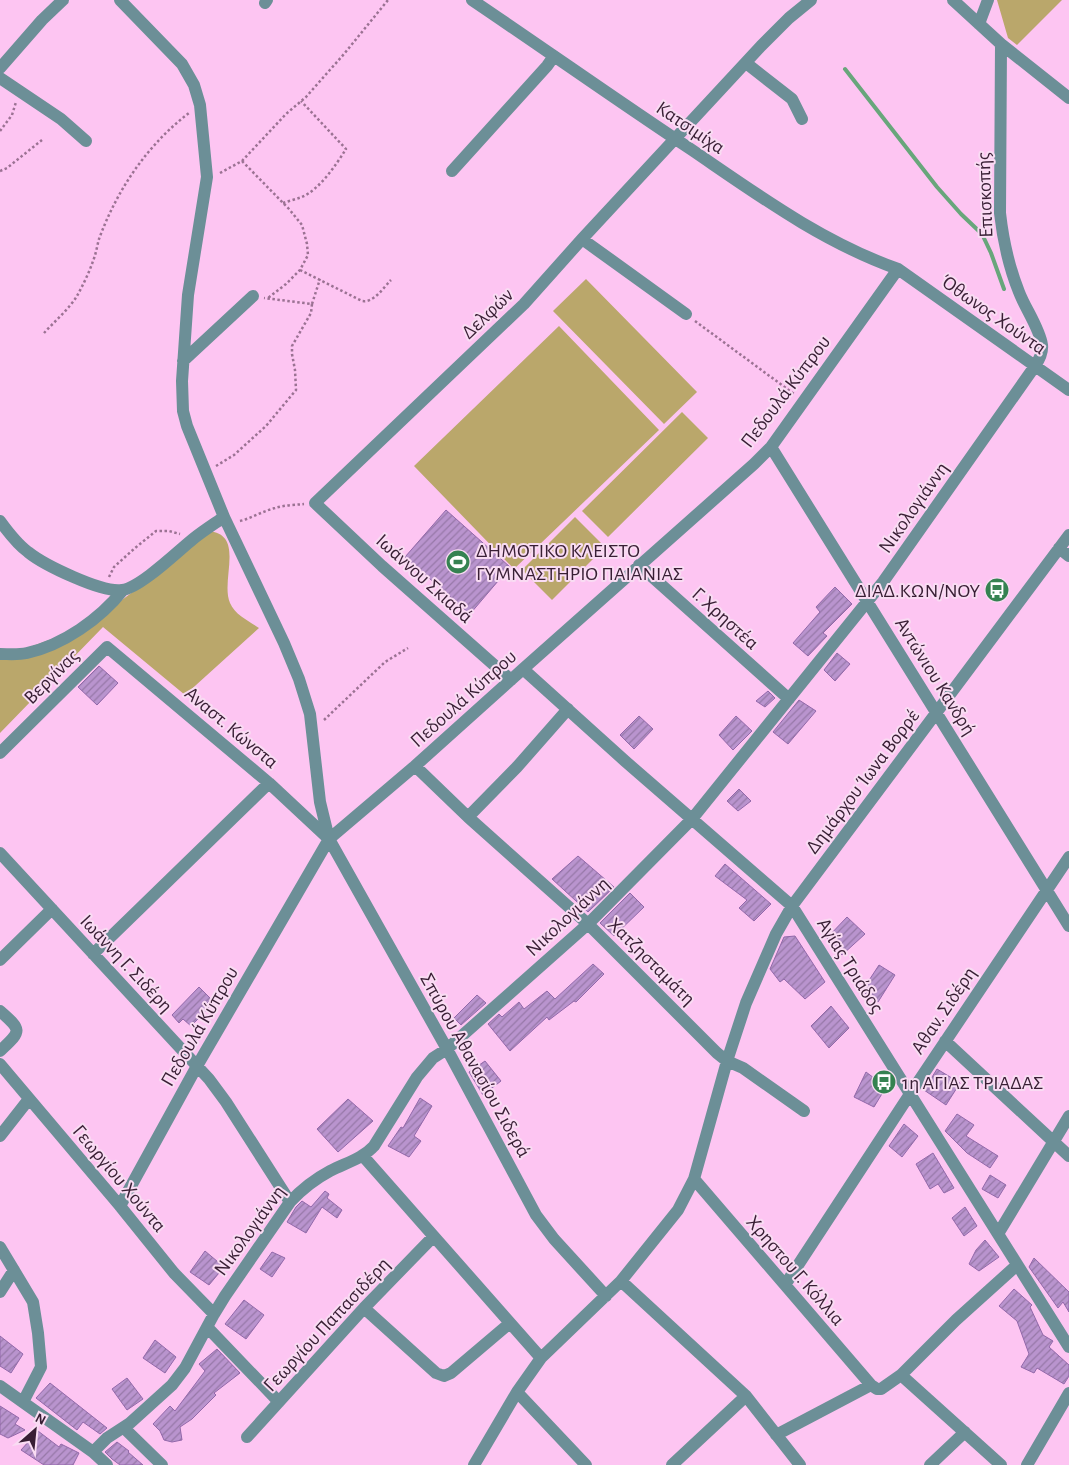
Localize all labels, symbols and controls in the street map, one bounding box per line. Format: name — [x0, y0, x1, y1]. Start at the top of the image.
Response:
street label: Κατσιμίχα — [652, 98, 728, 158]
street label: Επισκοπής — [974, 152, 996, 238]
street label: Όθωνος Χούντα — [937, 271, 1050, 358]
street label: Δελφών — [458, 285, 517, 343]
street label: Πεδουλά Κύπρου — [737, 332, 834, 451]
street label: Νικολογιάννη — [875, 458, 952, 557]
street label: Ιωάννου Σκιαδά — [372, 530, 476, 627]
place label: ΔΗΜΟΤΙΚΟ ΚΛΕΙΣΤΟ ΓΥΜΝΑΣΤΗΡΙΟ ΠΑΙΑΝΙΑΣ — [476, 541, 683, 584]
sports icon: ΔΗΜΟΤΙΚΟ ΚΛΕΙΣΤΟ ΓΥΜΝΑΣΤΗΡΙΟ ΠΑΙΑΝΙΑΣ — [445, 549, 471, 575]
bus stop icon: ΔΙΑΔ.ΚΩΝ/ΝΟΥ — [984, 577, 1010, 603]
place label: ΔΙΑΔ.ΚΩΝ/ΝΟΥ — [855, 581, 980, 601]
street label: Γ. Χρηστέα — [688, 584, 763, 654]
street label: Αντώνιου Κανδρή — [891, 614, 979, 739]
street label: Βεργίνας — [20, 645, 83, 708]
street label: Πεδουλά Κύπρου — [407, 646, 520, 751]
street label: Αναστ. Κώνστα — [181, 683, 282, 772]
street label: Δημάρχου Ίωνα Βορρέ — [802, 706, 923, 858]
street label: Νικολογιάννη — [522, 873, 613, 960]
street label: Ιωάννη Γ. Σιδέρη — [76, 911, 176, 1016]
street label: Χατζησταμάτη — [604, 914, 699, 1009]
street label: Αγίας Τριάδος — [813, 914, 887, 1017]
street label: Πεδουλά Κύπρου — [158, 963, 242, 1090]
street label: Αθαν. Σιδέρη — [908, 963, 980, 1058]
street label: Σπύρου Αθανασίου Σιδερά — [416, 970, 534, 1161]
bus stop icon: 1η ΑΓΙΑΣ ΤΡΙΑΔΑΣ — [871, 1069, 897, 1095]
place label: 1η ΑΓΙΑΣ ΤΡΙΑΔΑΣ — [902, 1073, 1043, 1093]
street label: Γεωργίου Χούντα — [69, 1121, 170, 1236]
street label: Νικολογιάννη — [211, 1182, 289, 1279]
street label: Χρηστου Γ. Κόλλια — [742, 1212, 848, 1330]
street label: Γεωργίου Παπασιδέρη — [260, 1254, 394, 1395]
north arrow — [10, 1405, 60, 1455]
text: N — [33, 1411, 48, 1428]

